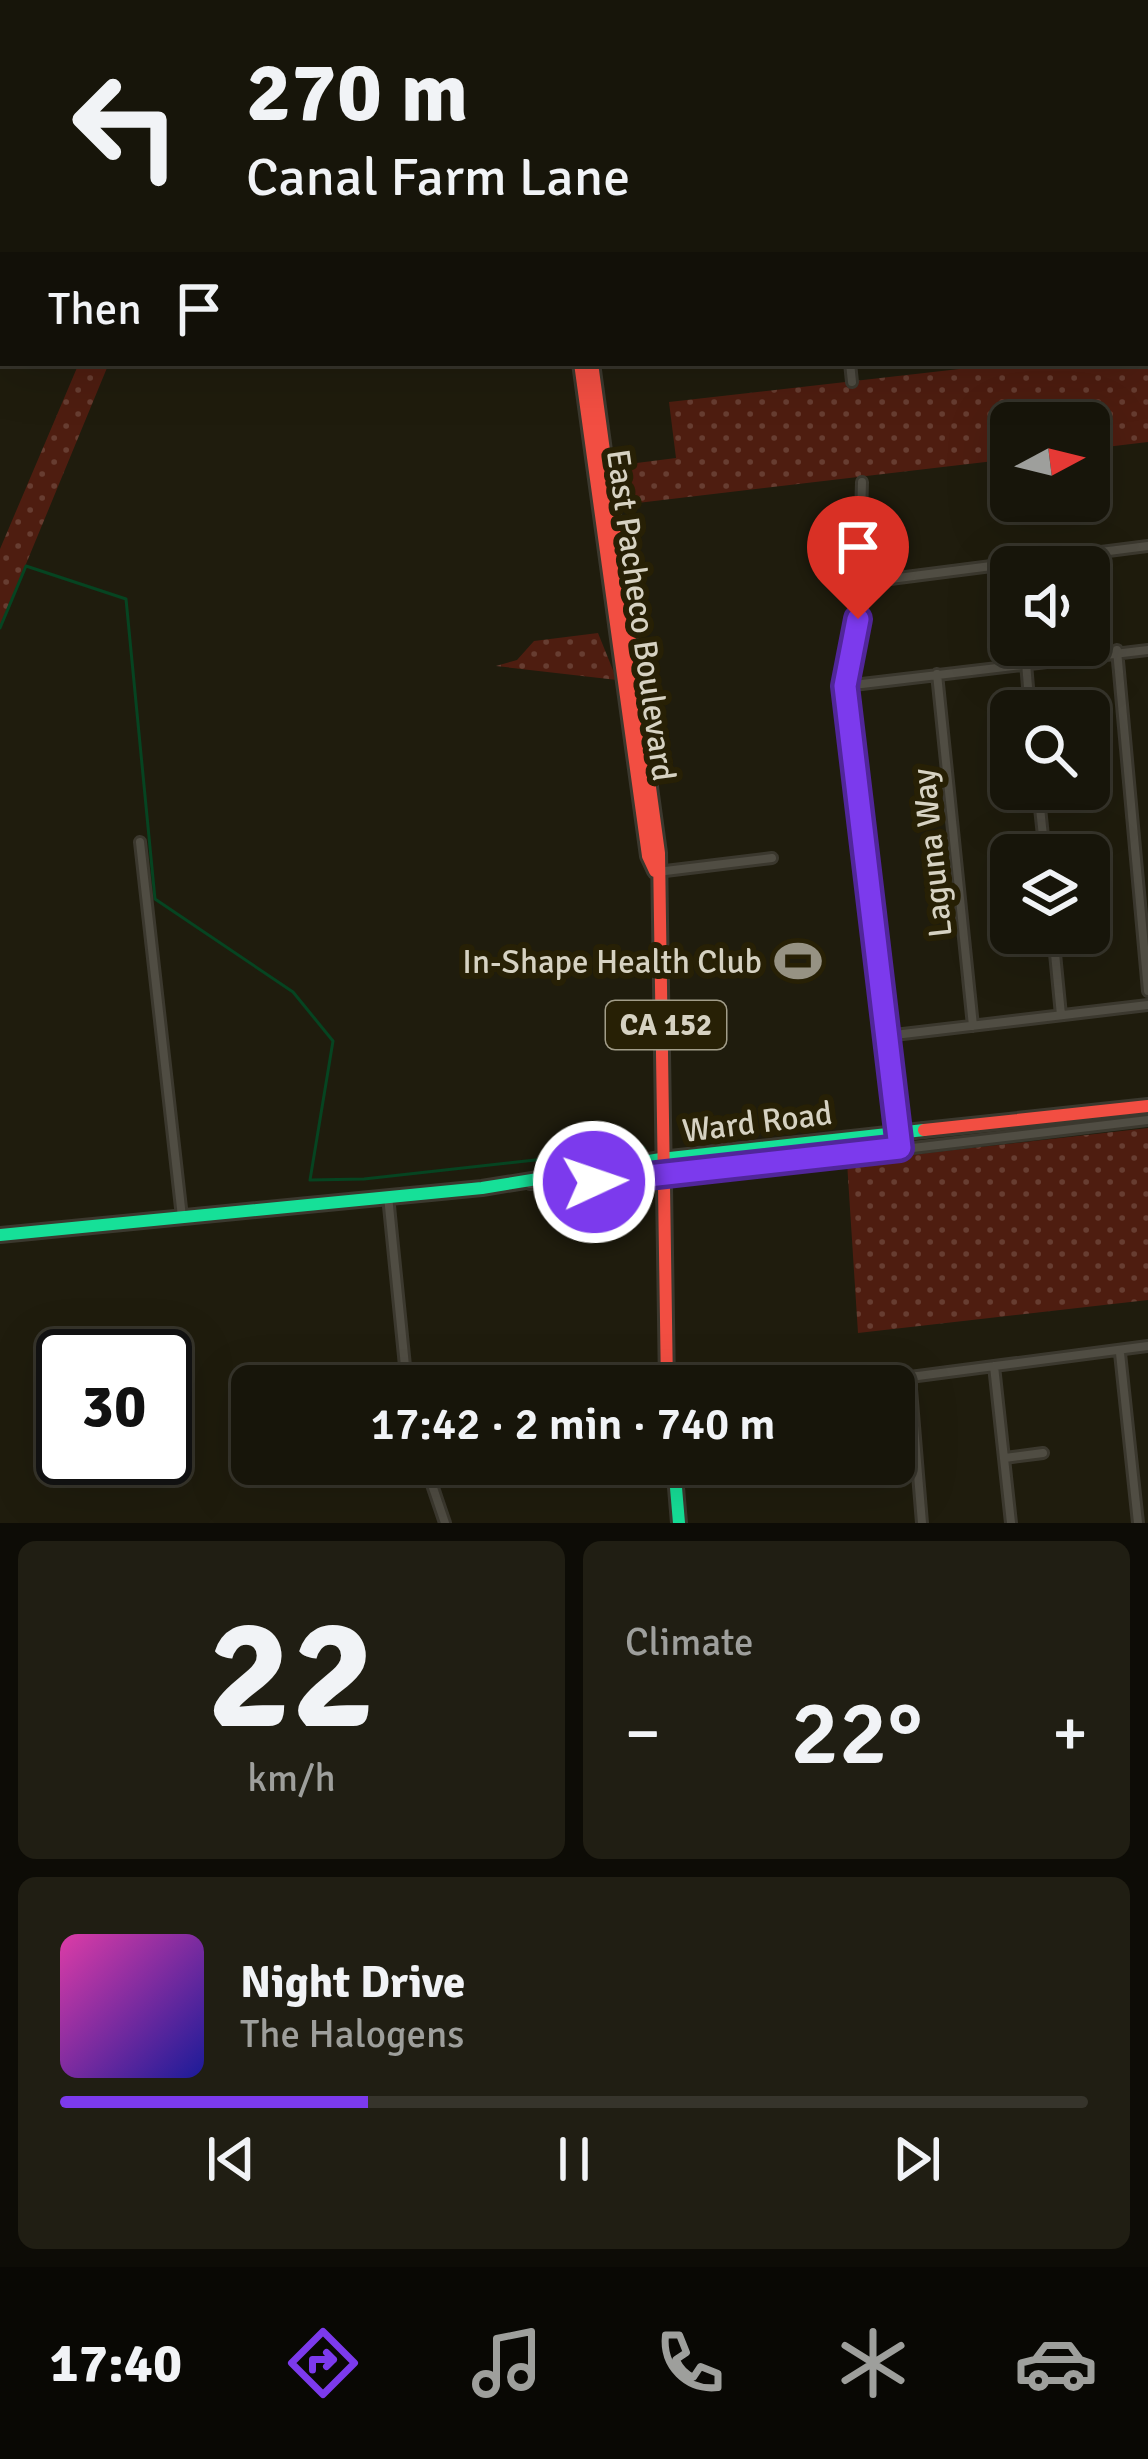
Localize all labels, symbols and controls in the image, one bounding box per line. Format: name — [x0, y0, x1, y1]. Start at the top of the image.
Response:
text: 270 m — [246, 41, 468, 145]
icon: left — [48, 48, 204, 204]
text: Canal Farm Lane — [246, 144, 630, 211]
icon: arrive — [166, 276, 232, 342]
text: Then — [48, 282, 142, 337]
north arrow — [990, 402, 1110, 522]
map controls — [990, 402, 1110, 954]
street label: East Pacheco Boulevard — [597, 447, 684, 784]
pin — [807, 496, 909, 619]
icon: arrive — [825, 514, 891, 580]
button: sound — [990, 546, 1110, 666]
button: search — [990, 690, 1110, 810]
street label: Laguna Way — [903, 766, 962, 939]
button: layers — [990, 834, 1110, 954]
sports icon: In-Shape Health Club — [773, 936, 823, 986]
place label: In-Shape Health Club — [462, 942, 762, 983]
road number: CA 152 — [606, 1001, 726, 1049]
street label: Ward Road — [680, 1093, 835, 1152]
position arrow — [531, 1119, 657, 1245]
speed limit sign: 30 — [36, 1329, 192, 1485]
text: 17:42 · 2 min · 740 m — [371, 1397, 775, 1452]
text: 22 — [207, 1579, 376, 1772]
text: Climate — [625, 1618, 754, 1666]
text: 22° — [791, 1678, 922, 1789]
text: − — [625, 1693, 661, 1774]
text: + — [1052, 1693, 1088, 1774]
text: km/h — [247, 1754, 336, 1802]
text: Night Drive — [240, 1955, 465, 2010]
text: The Halogens — [240, 2010, 464, 2058]
icon: previous — [198, 2126, 264, 2192]
icon: pause — [541, 2126, 607, 2192]
icon: next — [884, 2126, 950, 2192]
icon: directions — [281, 2321, 365, 2405]
icon: music — [465, 2321, 549, 2405]
icon: phone — [648, 2321, 732, 2405]
icon: climate — [831, 2321, 915, 2405]
icon: car — [1014, 2321, 1098, 2405]
text: 17:40 — [50, 2330, 182, 2397]

